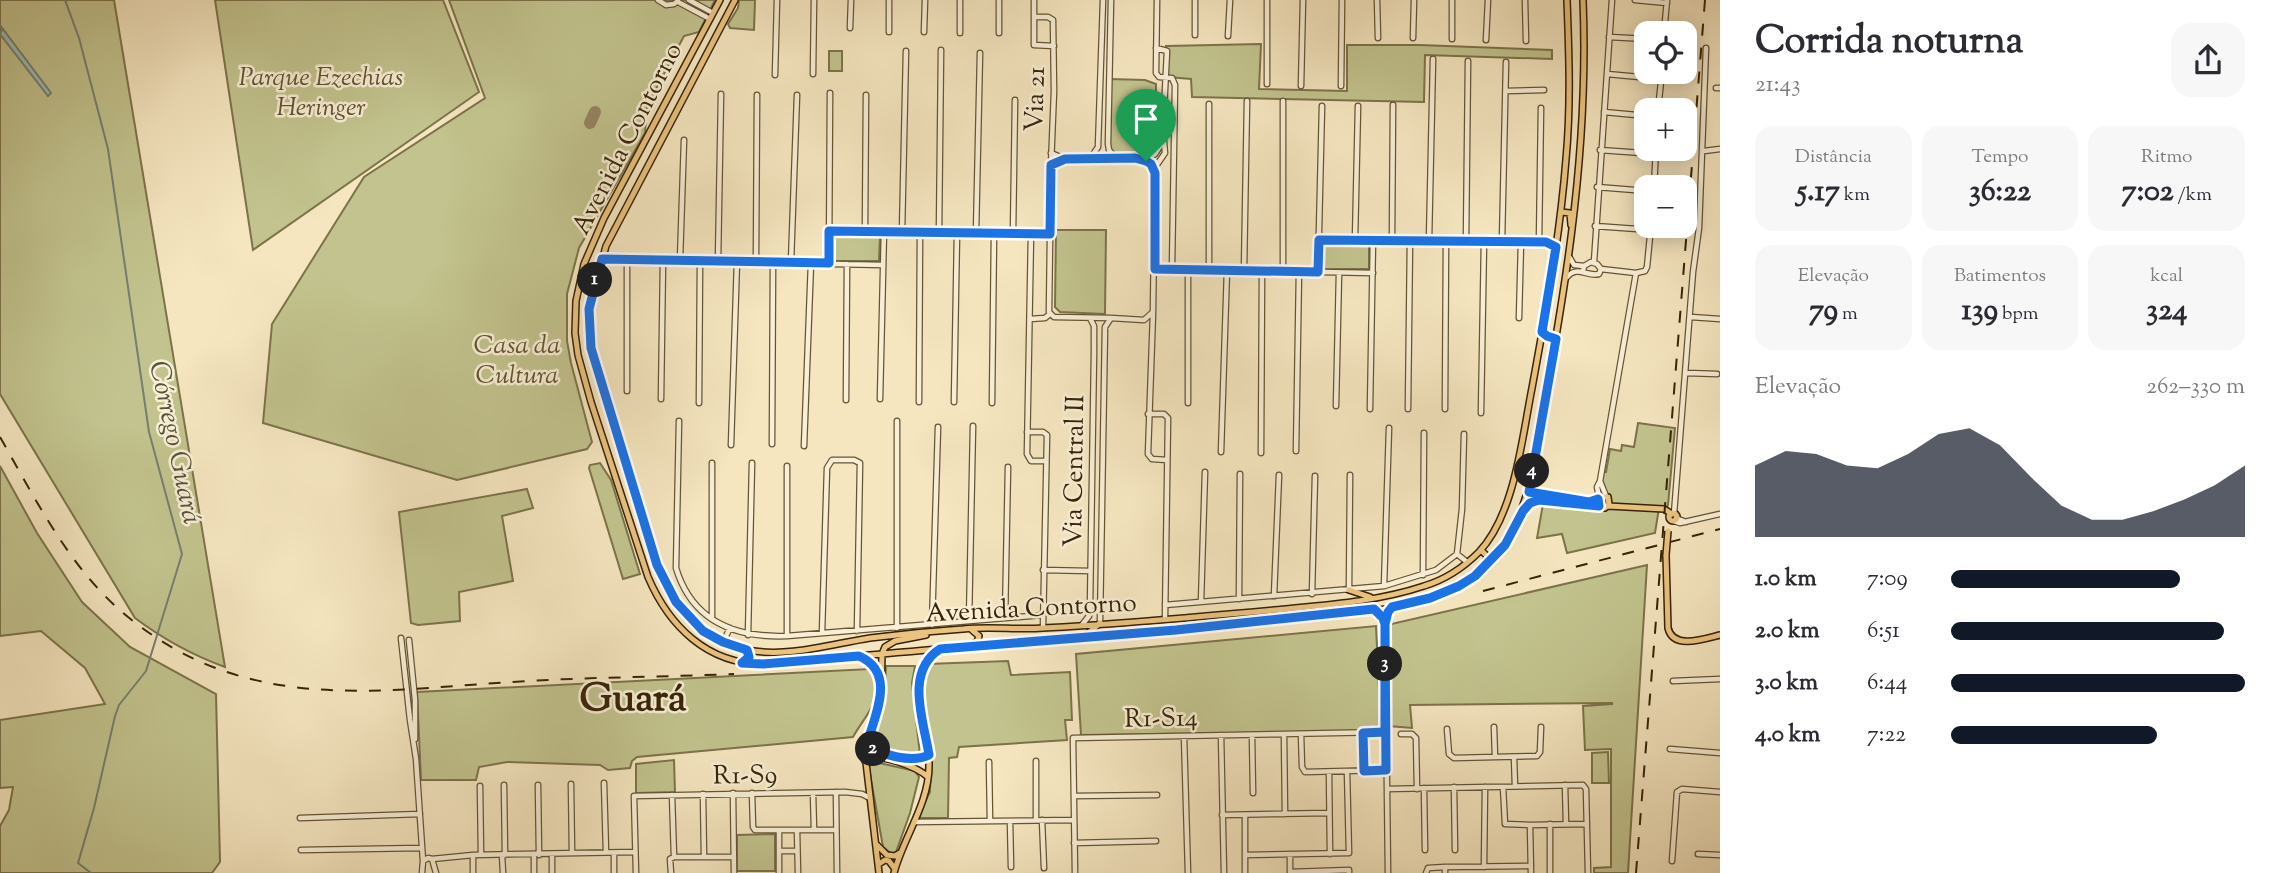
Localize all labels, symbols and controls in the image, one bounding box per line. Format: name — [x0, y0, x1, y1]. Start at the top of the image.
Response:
text: Corrida noturna — [1755, 16, 2023, 70]
map controls — [1634, 21, 1697, 238]
button: locate — [1634, 21, 1697, 84]
button: share — [2171, 23, 2245, 97]
street label: Avenida Contorno — [564, 37, 693, 242]
park label: Parque Ezechias Heringer — [239, 60, 403, 127]
street label: Via 21 — [1017, 66, 1056, 132]
text: 21:43 — [1755, 69, 1800, 102]
pin — [1116, 89, 1176, 161]
button: + — [1634, 98, 1697, 161]
icon: arrive — [1127, 100, 1165, 138]
text: Distância — [1795, 144, 1872, 171]
text: Tempo — [1971, 144, 2029, 171]
text: Ritmo — [2141, 144, 2192, 171]
text: 5.17 — [1797, 171, 1840, 214]
text: 36:22 — [1969, 171, 2031, 214]
text: 7:02 — [2121, 171, 2174, 214]
button: − — [1634, 175, 1697, 238]
text: km — [1840, 182, 1870, 209]
text: /km — [2174, 182, 2212, 209]
pin: 1 — [578, 262, 612, 298]
text: Elevação — [1798, 263, 1869, 290]
text: Batimentos — [1954, 263, 2046, 290]
text: kcal — [2150, 263, 2183, 290]
text: 1 — [591, 266, 598, 293]
text: 79 — [1809, 290, 1838, 333]
text: 139 — [1961, 290, 1998, 333]
text: 324 — [2146, 290, 2187, 333]
text: m — [1838, 301, 1858, 328]
text: bpm — [1998, 301, 2039, 328]
park label: Casa da Cultura — [474, 328, 560, 395]
water label: Córrego Guará — [137, 357, 211, 528]
text: Elevação — [1755, 371, 1841, 404]
text: 262–330 m — [2146, 371, 2245, 404]
street label: Via Central II — [1056, 394, 1095, 548]
pin: 4 — [1514, 454, 1550, 489]
text: 4 — [1527, 457, 1536, 484]
text: 1.0 km — [1755, 563, 1817, 596]
text: 7:09 — [1867, 563, 1908, 596]
street label: Avenida Contorno — [925, 585, 1138, 633]
text: 2.0 km — [1755, 615, 1820, 648]
text: 6:51 — [1867, 615, 1900, 648]
pin: 3 — [1368, 646, 1402, 682]
text: 3 — [1381, 650, 1388, 677]
text: 3.0 km — [1755, 667, 1818, 700]
text: 6:44 — [1867, 667, 1907, 700]
district label: Guará — [579, 672, 687, 729]
street label: R1-S14 — [1124, 700, 1198, 739]
text: 4.0 km — [1755, 719, 1820, 752]
text: 7:22 — [1867, 719, 1906, 752]
pin: 2 — [856, 732, 890, 766]
text: 2 — [868, 735, 877, 762]
street label: R1-S9 — [713, 757, 777, 796]

